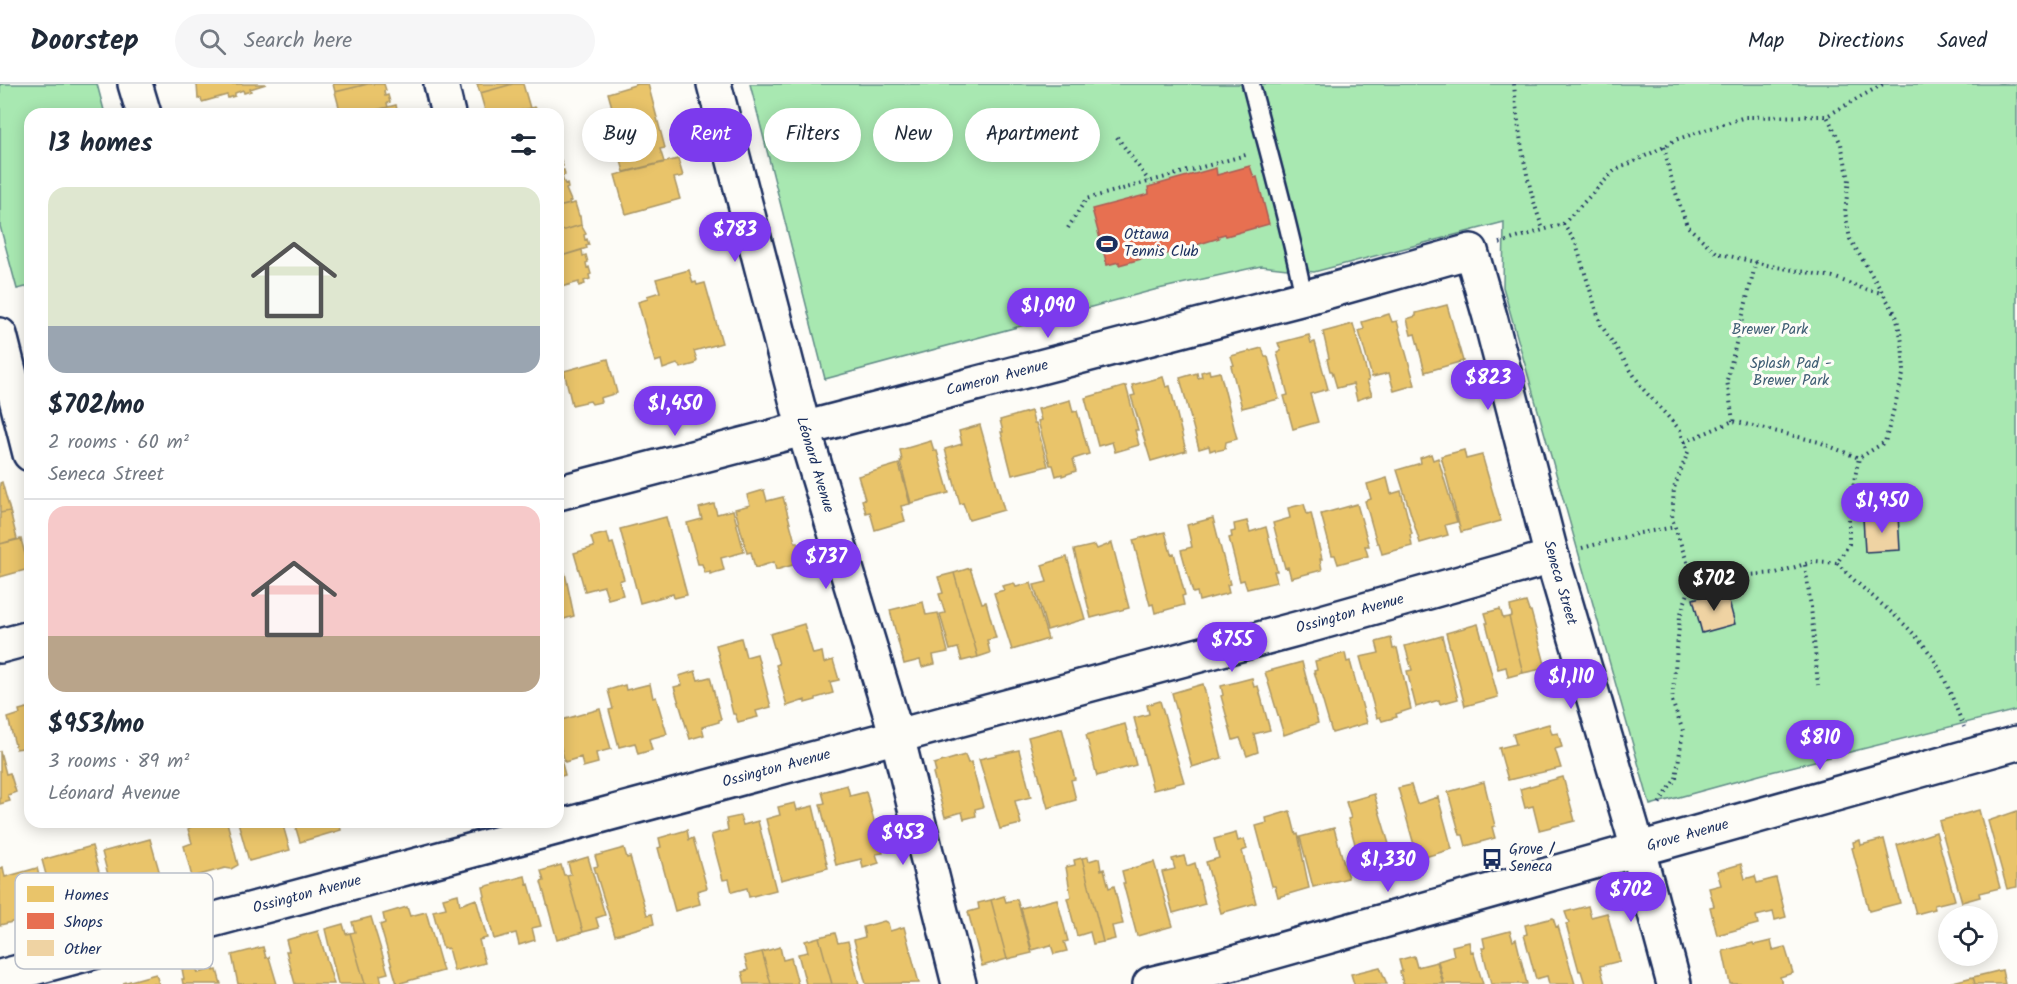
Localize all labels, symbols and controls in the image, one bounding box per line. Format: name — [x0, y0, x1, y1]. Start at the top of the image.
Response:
search box — [175, 14, 595, 68]
text: Doorstep — [30, 19, 139, 64]
text: Search here — [244, 24, 352, 59]
icon: search — [196, 25, 229, 58]
text: Map — [1748, 25, 1784, 58]
text: Directions — [1817, 25, 1904, 58]
text: Saved — [1937, 25, 1987, 58]
chip: Buy — [582, 108, 657, 162]
chip: Rent — [669, 108, 752, 162]
chip: Filters — [764, 108, 861, 162]
chip: New — [873, 108, 953, 162]
chip: Apartment — [965, 108, 1100, 162]
text: 13 homes — [48, 123, 153, 165]
icon: filters — [507, 128, 540, 161]
pin: $783 — [699, 212, 771, 263]
text: $783 — [713, 215, 757, 247]
place label: Ottawa Tennis Club — [1124, 223, 1199, 264]
icon: home — [240, 226, 348, 334]
sports icon: Ottawa Tennis Club — [1095, 232, 1119, 256]
pin: $1,090 — [999, 288, 1097, 339]
text: $1,090 — [1021, 291, 1075, 323]
park label: Brewer Park — [1732, 318, 1809, 342]
park label: Splash Pad - Brewer Park — [1750, 352, 1832, 393]
street label: Cameron Avenue — [944, 353, 1051, 403]
pin: $823 — [1452, 360, 1524, 411]
text: $823 — [1465, 363, 1511, 395]
text: $702/mo — [48, 385, 145, 427]
pin: $1,450 — [626, 386, 724, 437]
text: $1,450 — [648, 389, 702, 421]
street label: Léonard Avenue — [789, 414, 841, 516]
text: 2 rooms · 60 m² — [48, 427, 189, 459]
text: Seneca Street — [48, 459, 164, 491]
pin: $1,950 — [1833, 483, 1931, 534]
text: $1,950 — [1855, 486, 1909, 518]
street label: Seneca Street — [1536, 538, 1584, 628]
pin: $737 — [790, 539, 862, 590]
text: $737 — [805, 542, 847, 574]
icon: home — [240, 545, 348, 653]
pin: $702 — [1678, 561, 1750, 612]
text: $702 — [1692, 564, 1736, 596]
street label: Ossington Avenue — [1293, 587, 1407, 641]
pin: $755 — [1196, 622, 1268, 673]
text: $755 — [1211, 625, 1253, 657]
pin: $1,110 — [1522, 659, 1620, 710]
text: $1,110 — [1548, 662, 1594, 694]
text: $953/mo — [48, 704, 144, 746]
pin: $810 — [1784, 720, 1856, 771]
text: $810 — [1800, 723, 1840, 755]
street label: Ossington Avenue — [720, 742, 834, 795]
text: 3 rooms · 89 m² — [48, 746, 189, 778]
text: Léonard Avenue — [48, 778, 180, 810]
street label: Grove Avenue — [1644, 812, 1732, 858]
pin: $953 — [867, 815, 939, 866]
text: $953 — [881, 818, 925, 850]
place label: Grove / Seneca — [1509, 838, 1556, 879]
pin: $1,330 — [1339, 842, 1437, 893]
text: $1,330 — [1360, 845, 1416, 877]
bus stop icon: Grove / Seneca — [1480, 847, 1504, 871]
street label: Ossington Avenue — [250, 868, 364, 921]
pin: $702 — [1595, 872, 1667, 923]
legend — [15, 873, 213, 969]
text: $702 — [1609, 875, 1653, 907]
text: Homes — [64, 883, 109, 908]
map controls — [1938, 906, 1998, 966]
button: locate — [1938, 906, 1998, 966]
text: Shops — [64, 910, 103, 935]
text: Other — [64, 937, 103, 962]

